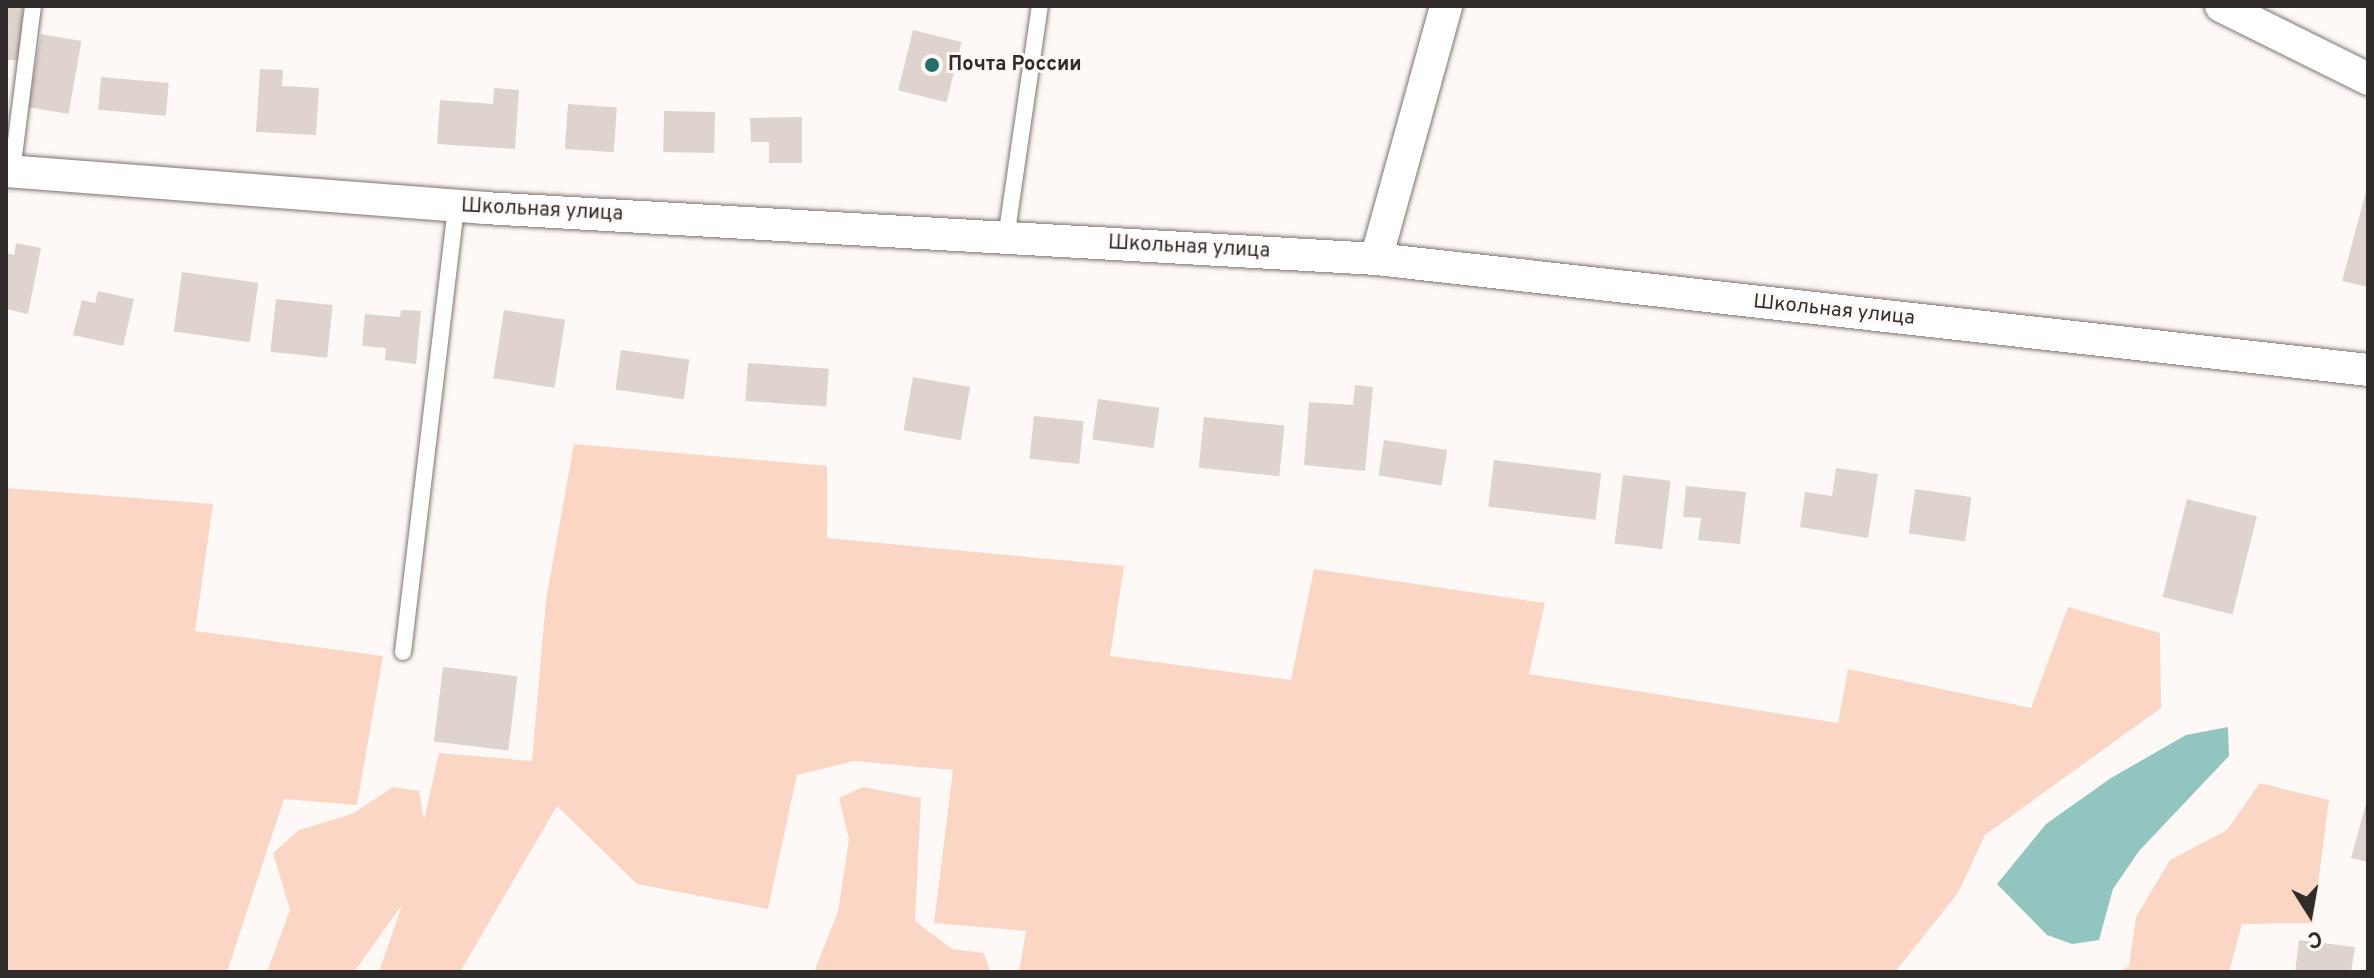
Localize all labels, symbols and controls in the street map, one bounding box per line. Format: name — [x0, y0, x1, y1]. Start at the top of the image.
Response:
place label: Почта России — [948, 53, 1082, 77]
marker: Почта России — [923, 56, 941, 74]
street label: Школьная улица — [460, 195, 624, 227]
street label: Школьная улица — [1107, 232, 1271, 264]
street label: Школьная улица — [1752, 291, 1916, 331]
north arrow — [2270, 874, 2350, 954]
text: С — [2305, 923, 2324, 953]

